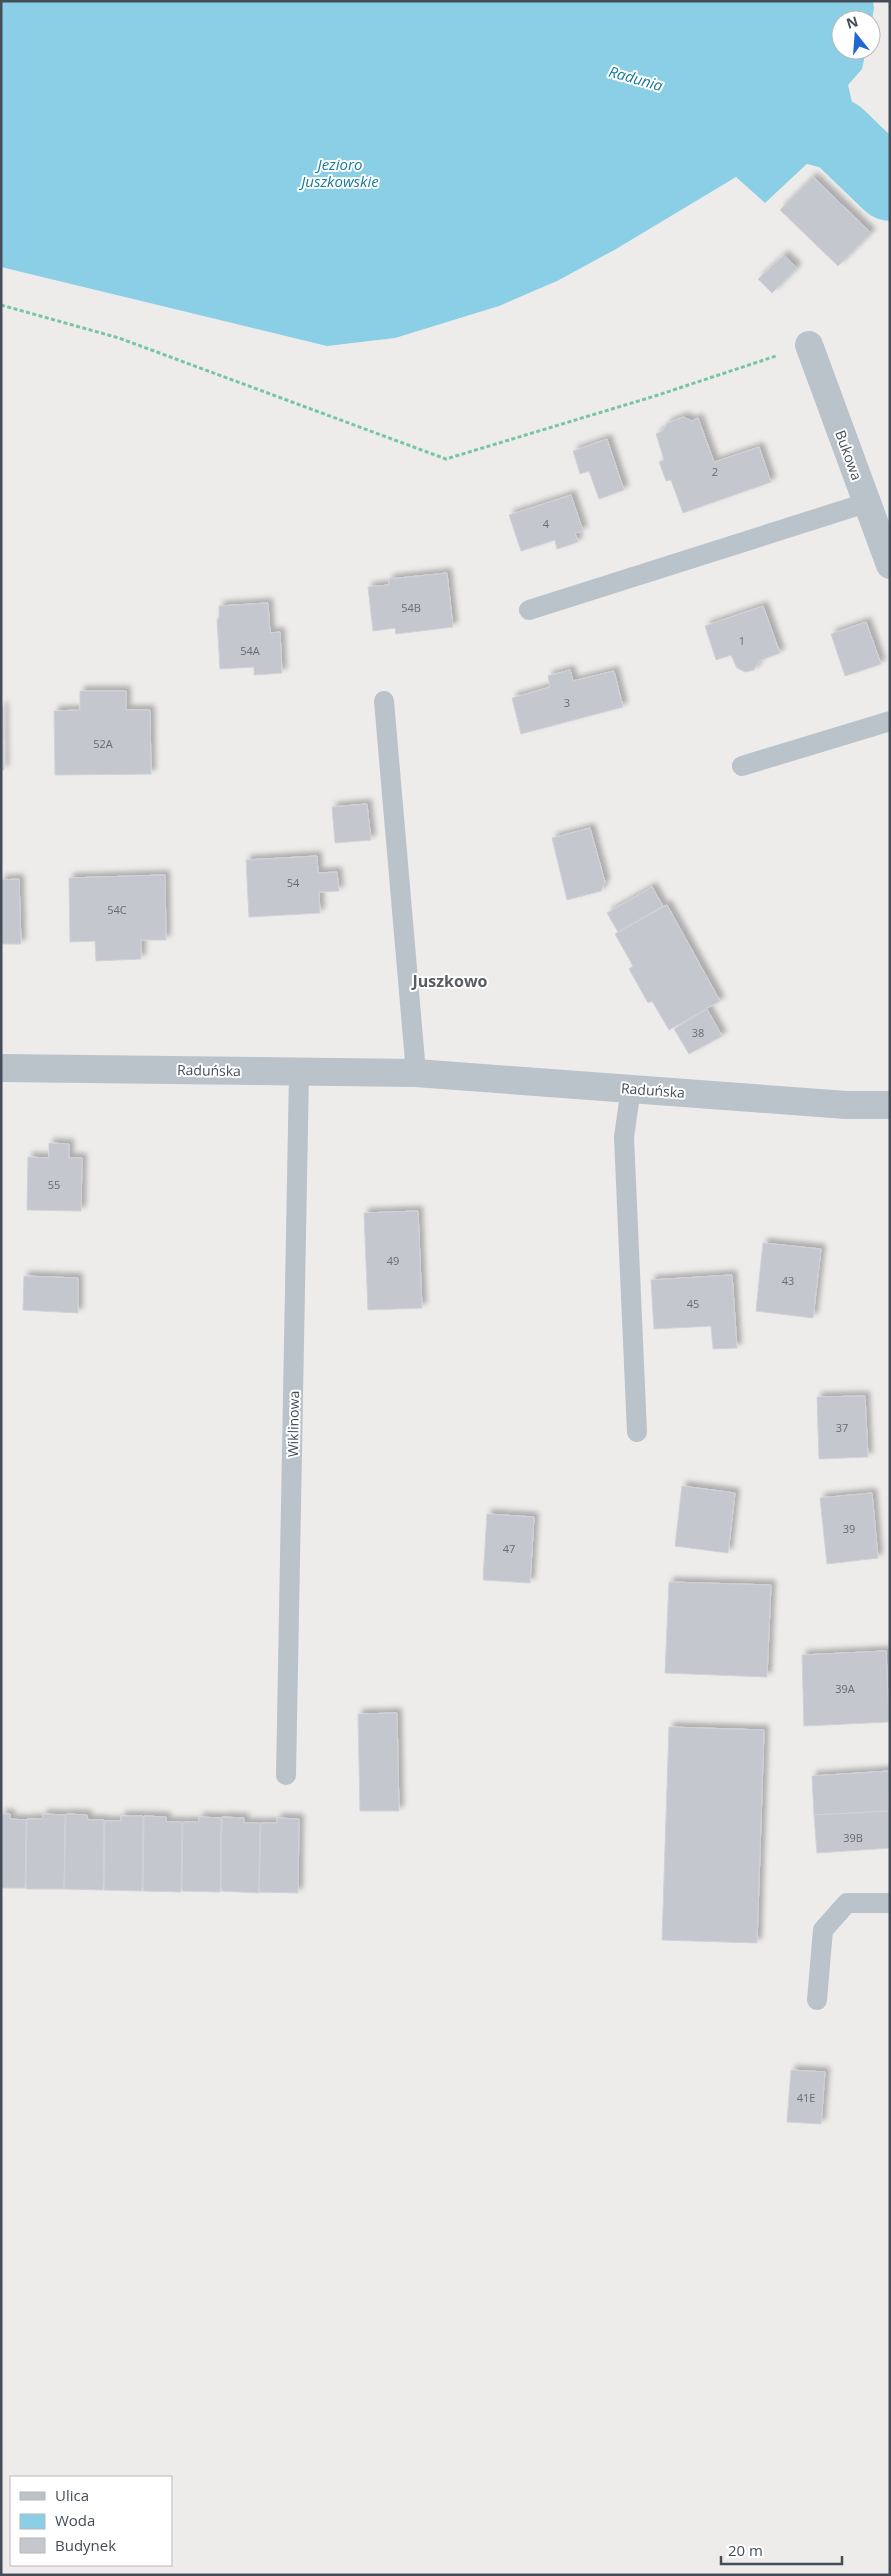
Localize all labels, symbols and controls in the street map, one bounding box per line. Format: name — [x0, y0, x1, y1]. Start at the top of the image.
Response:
north arrow — [831, 10, 881, 60]
text: N — [844, 11, 860, 33]
water label: Radunia — [607, 61, 666, 95]
water label: Jezioro Juszkowskie — [298, 154, 379, 191]
street label: Bukowa — [831, 427, 867, 483]
house number: 2 — [712, 464, 718, 479]
house number: 4 — [543, 516, 550, 531]
house number: 54B — [401, 600, 421, 615]
house number: 1 — [739, 633, 745, 648]
house number: 54A — [240, 643, 260, 658]
house number: 3 — [564, 695, 570, 710]
house number: 52A — [93, 736, 113, 751]
house number: 54 — [287, 875, 300, 890]
house number: 54C — [107, 902, 127, 917]
district label: Juszkowo — [411, 970, 488, 992]
house number: 38 — [692, 1025, 704, 1040]
street label: Raduńska — [177, 1060, 241, 1080]
street label: Raduńska — [620, 1078, 686, 1102]
house number: 55 — [48, 1177, 60, 1192]
house number: 49 — [387, 1253, 399, 1268]
house number: 43 — [782, 1273, 794, 1288]
house number: 45 — [687, 1296, 699, 1311]
street label: Wiklinowa — [283, 1391, 303, 1457]
house number: 37 — [836, 1420, 848, 1435]
house number: 39 — [843, 1521, 855, 1536]
house number: 47 — [503, 1541, 515, 1556]
house number: 39A — [835, 1681, 855, 1696]
house number: 39B — [843, 1830, 863, 1845]
house number: 41E — [797, 2090, 815, 2105]
legend — [10, 2476, 172, 2566]
text: Ulica — [55, 2485, 89, 2505]
text: Woda — [55, 2510, 95, 2530]
scale bar — [721, 2534, 842, 2566]
text: Budynek — [55, 2535, 116, 2555]
text: 20 m — [728, 2540, 763, 2560]

